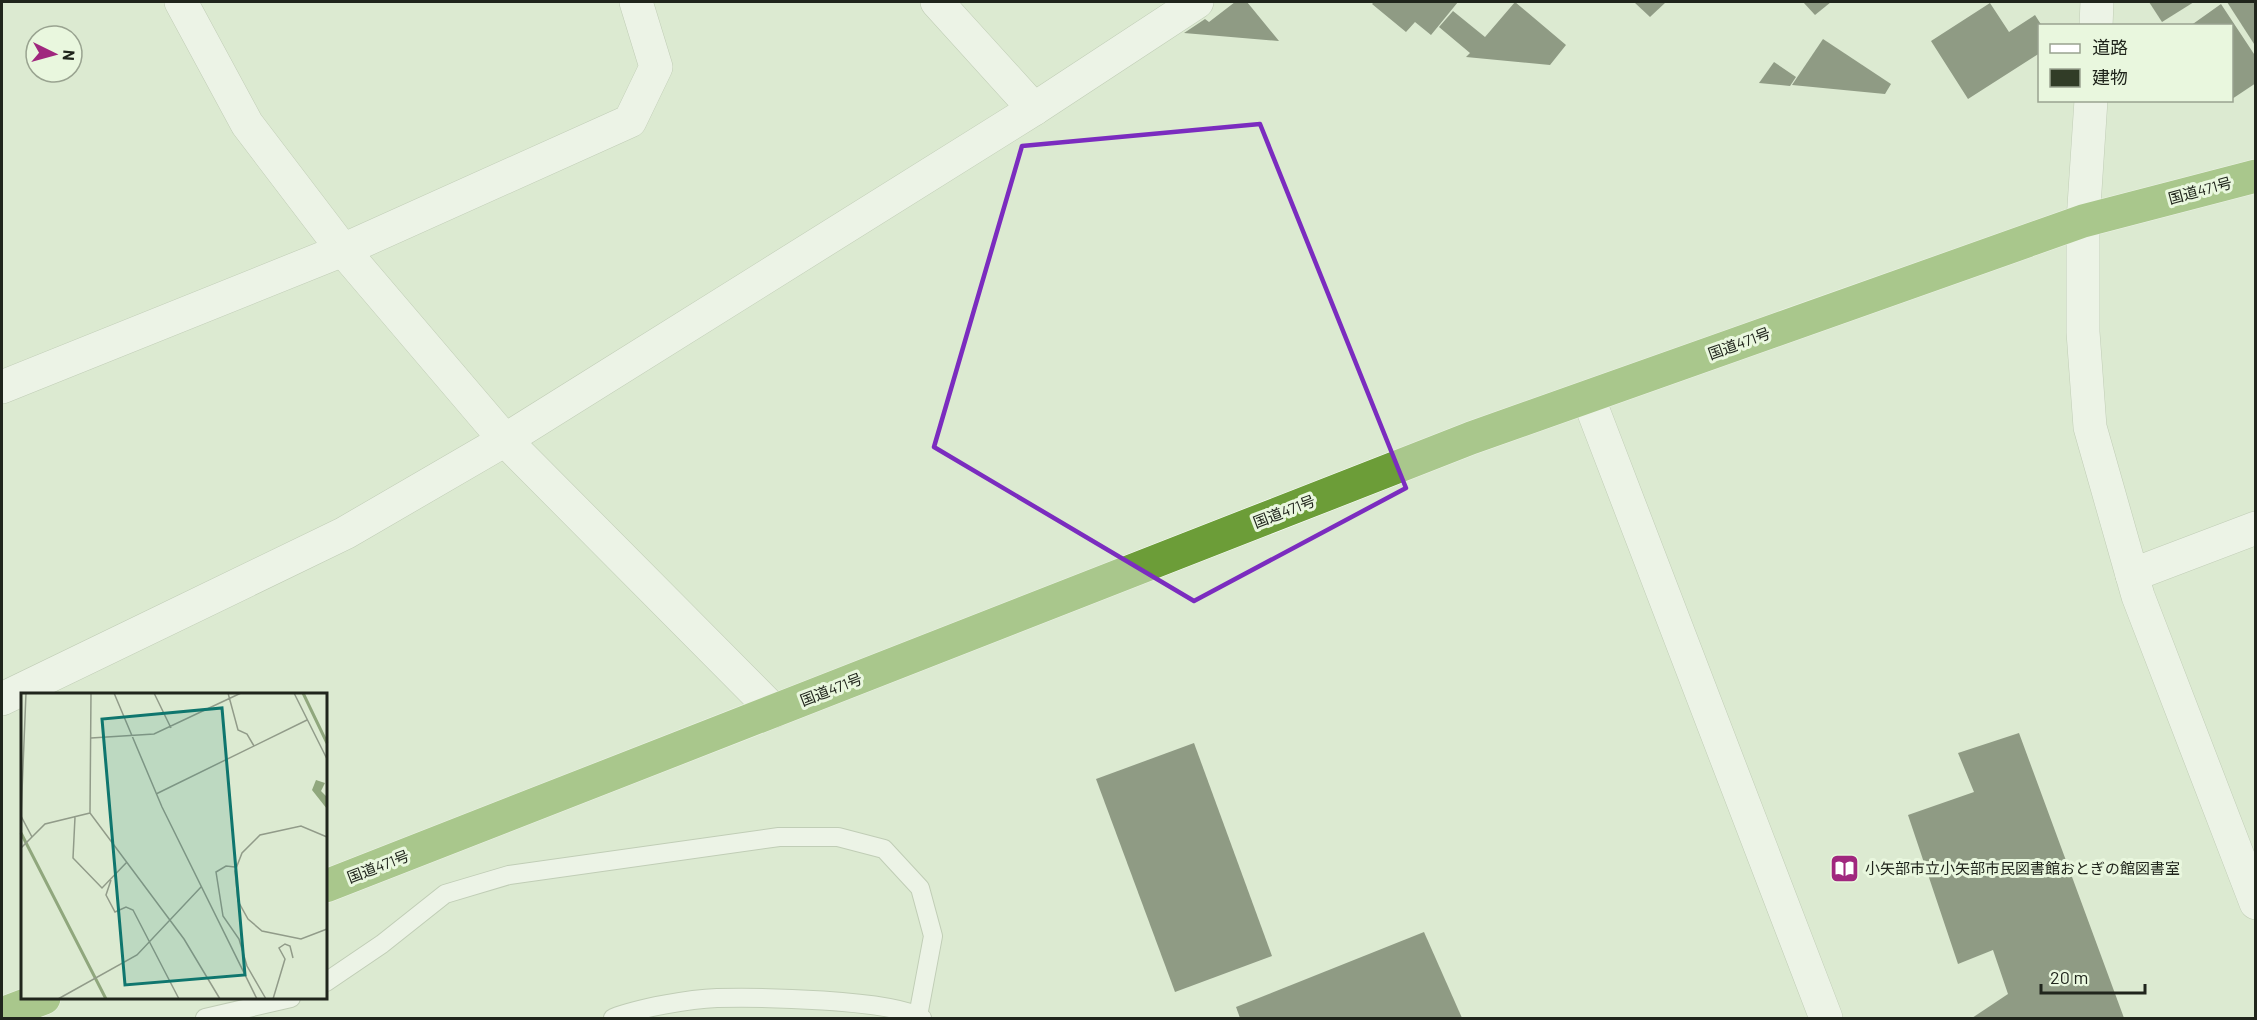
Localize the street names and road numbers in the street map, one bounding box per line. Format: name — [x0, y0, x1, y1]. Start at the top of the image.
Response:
street label: 国道471号 — [2166, 173, 2234, 207]
street label: 国道471号 — [1705, 323, 1773, 363]
street label: 国道471号 — [1250, 491, 1318, 531]
street label: 国道471号 — [797, 669, 865, 709]
street label: 国道471号 — [344, 846, 412, 886]

